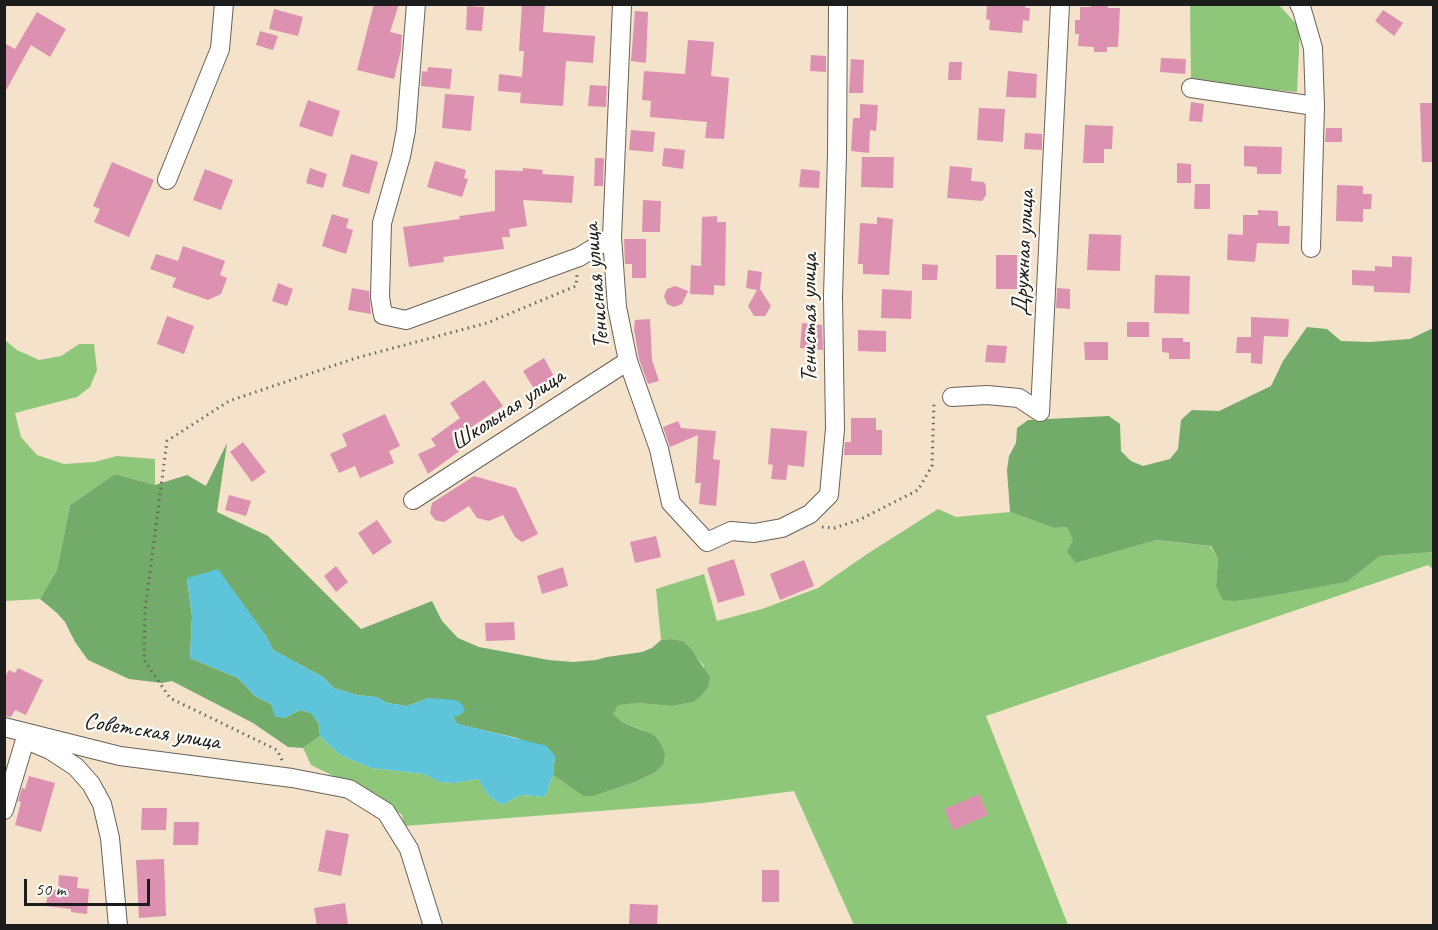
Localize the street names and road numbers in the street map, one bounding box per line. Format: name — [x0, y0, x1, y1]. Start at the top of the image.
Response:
street label: Дружная улица — [1006, 189, 1042, 317]
street label: Тенисная улица — [577, 222, 617, 350]
street label: Тенистая улица — [796, 253, 824, 383]
street label: Школьная улица — [445, 362, 571, 458]
street label: Советская улица — [82, 707, 222, 757]

